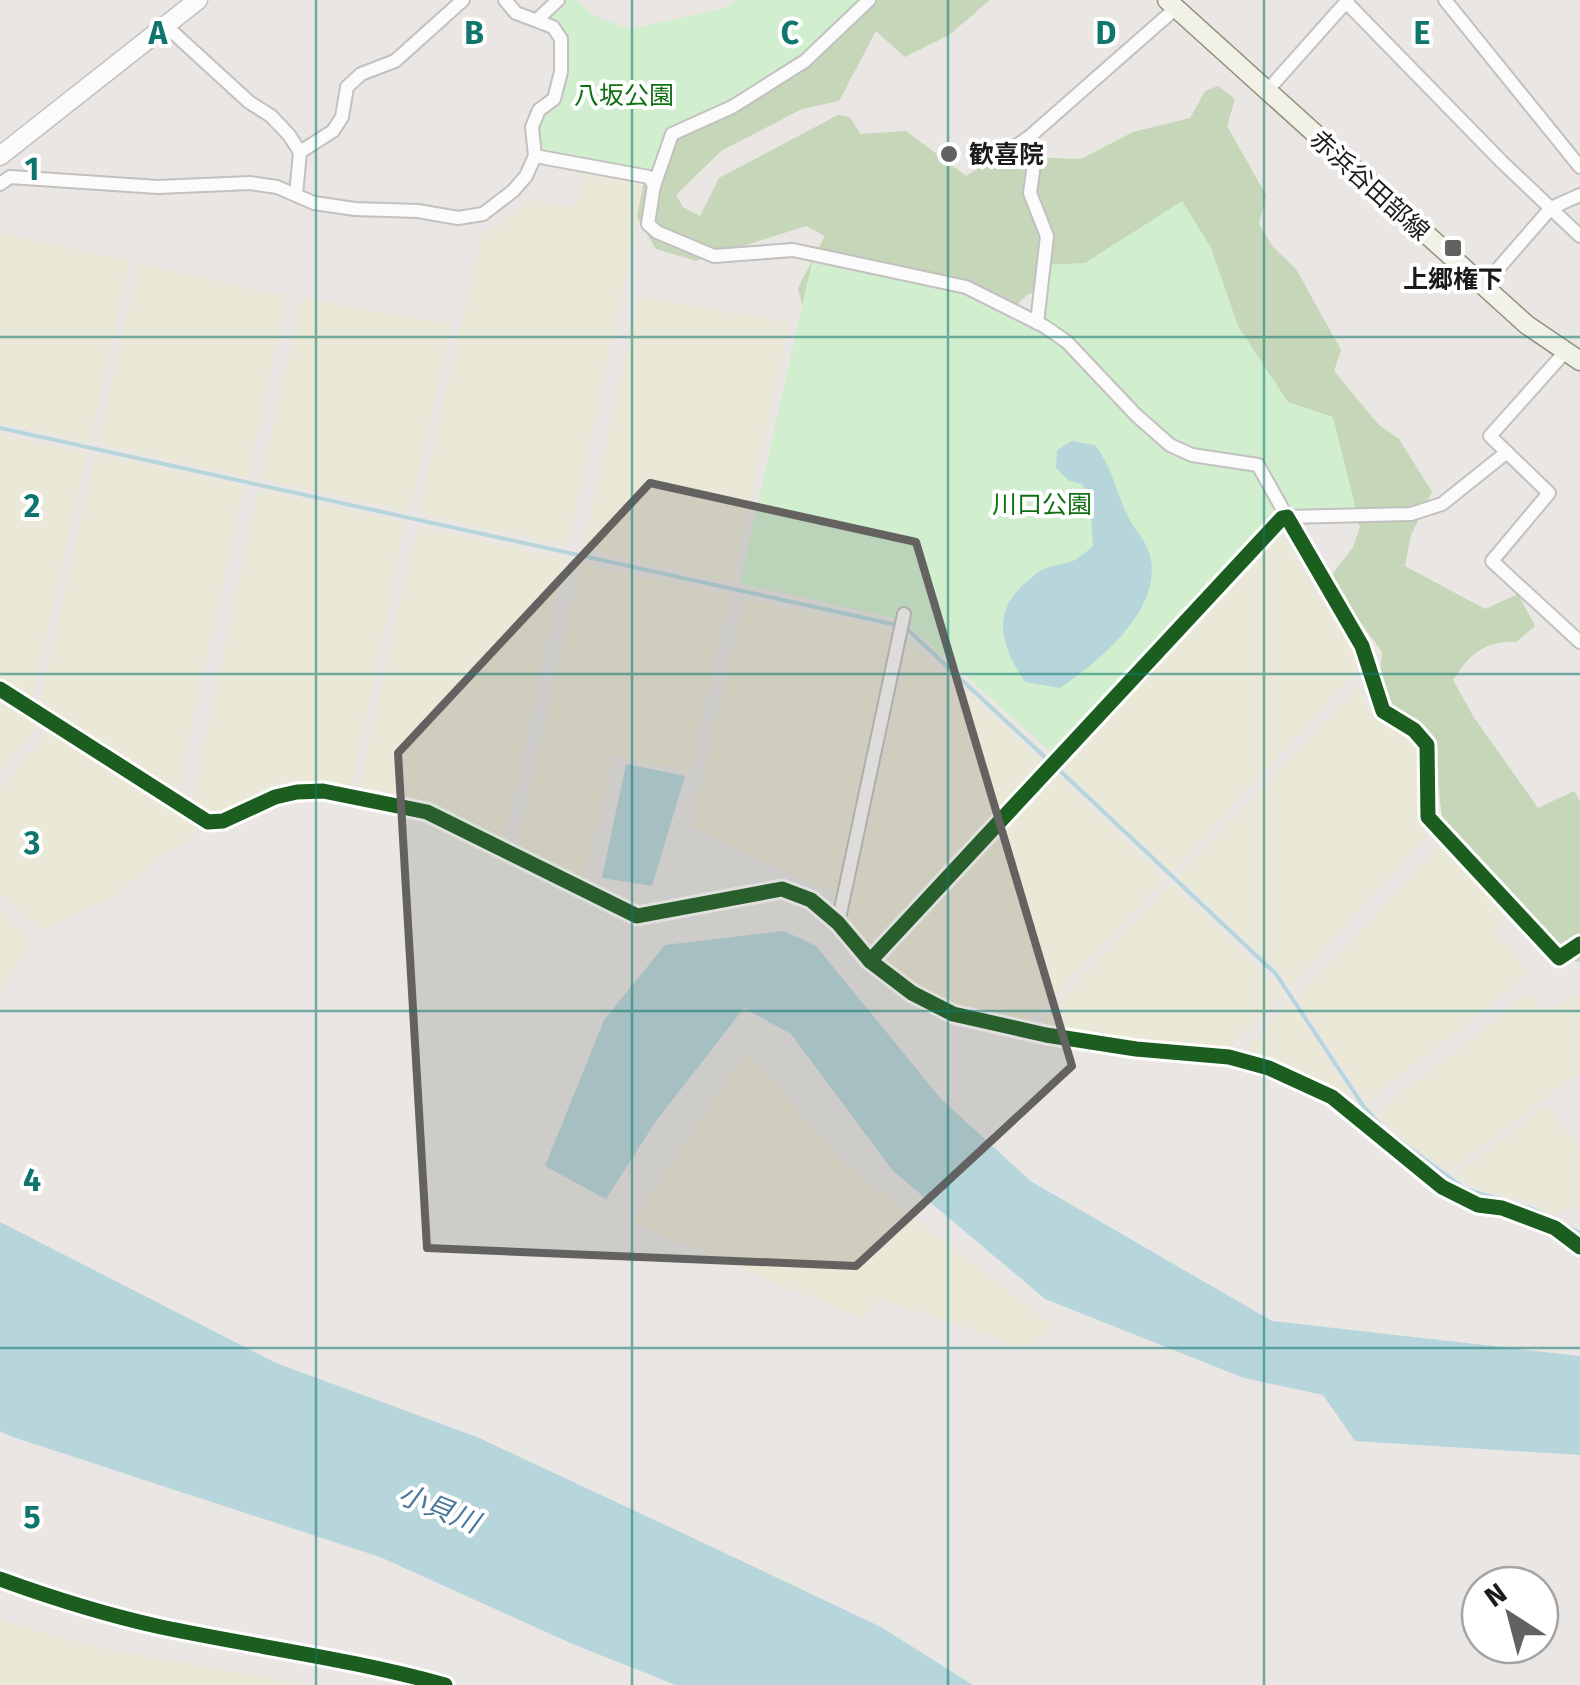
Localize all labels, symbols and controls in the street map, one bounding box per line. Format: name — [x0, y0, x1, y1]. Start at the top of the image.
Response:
text: A — [148, 14, 169, 52]
text: B — [464, 14, 484, 52]
text: C — [781, 14, 800, 52]
text: D — [1096, 14, 1116, 52]
text: E — [1414, 14, 1430, 52]
park label: 八坂公園 — [574, 81, 674, 111]
street label: 赤浜谷田部線 — [1304, 124, 1435, 247]
place label: 歓喜院 — [969, 140, 1044, 170]
marker: 歓喜院 — [938, 143, 960, 165]
text: 1 — [25, 150, 39, 188]
marker: 上郷権下 — [1442, 237, 1464, 259]
place label: 上郷権下 — [1403, 265, 1503, 295]
text: 2 — [24, 487, 40, 525]
park label: 川口公園 — [992, 490, 1092, 520]
text: 3 — [23, 824, 40, 862]
text: 4 — [23, 1161, 41, 1199]
water label: 小貝川 — [394, 1477, 487, 1541]
text: 5 — [23, 1498, 41, 1536]
north arrow — [1460, 1565, 1560, 1665]
text: N — [1478, 1576, 1513, 1614]

